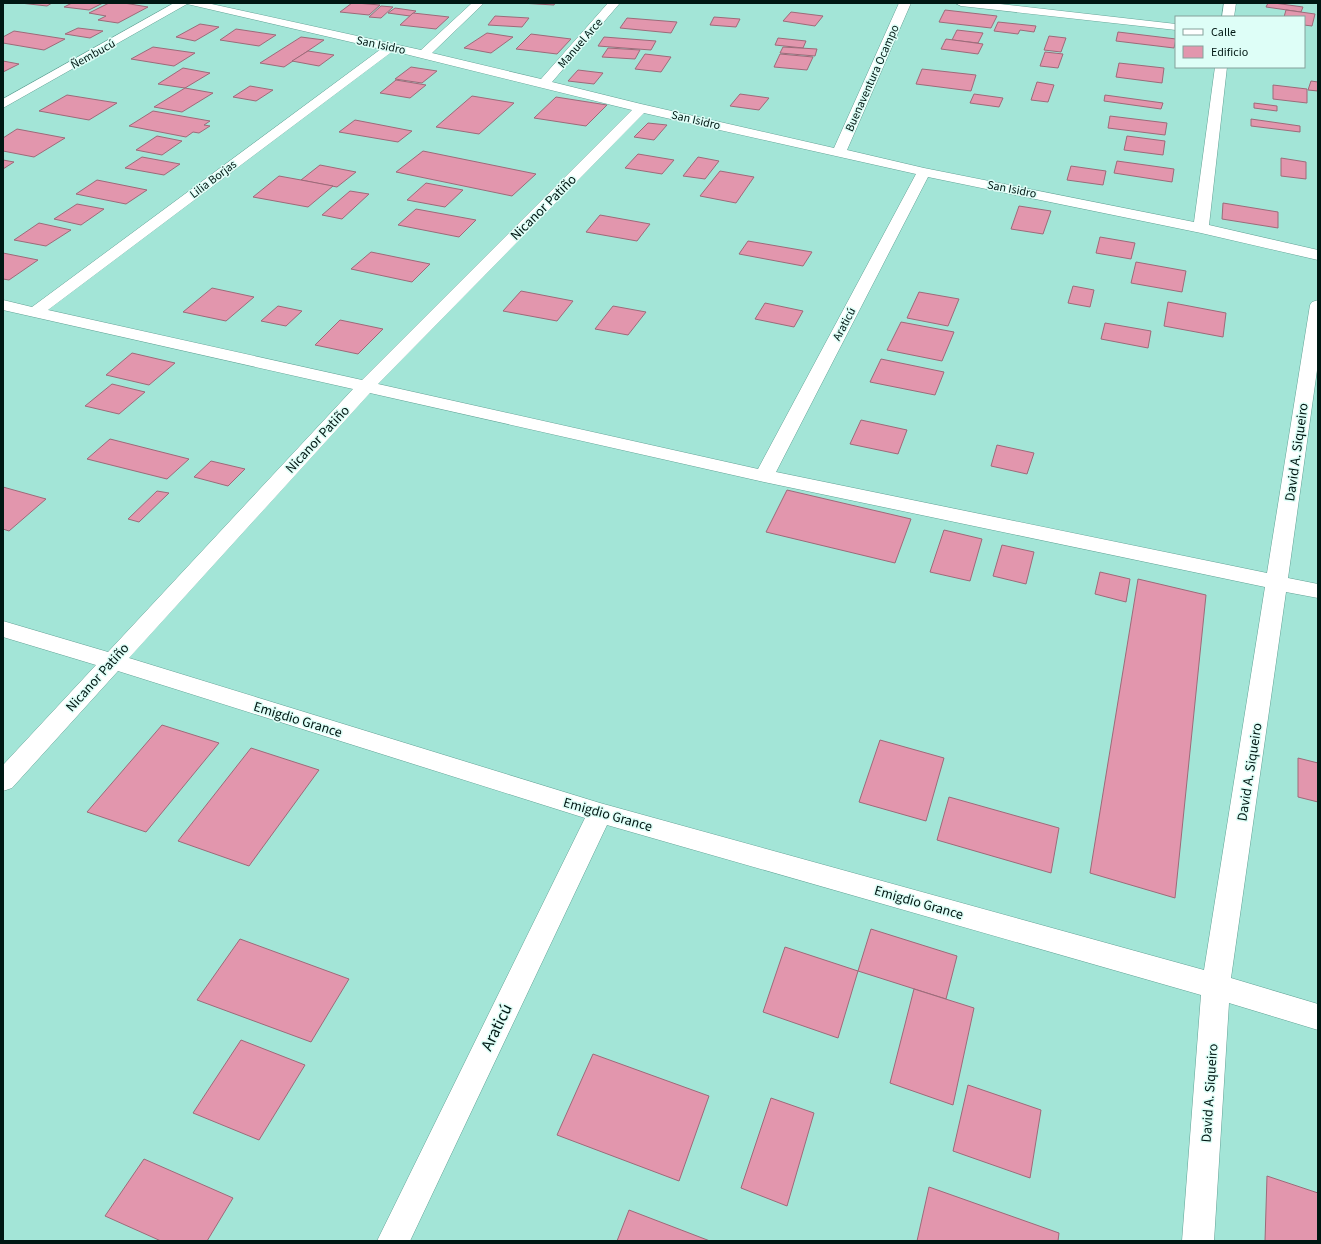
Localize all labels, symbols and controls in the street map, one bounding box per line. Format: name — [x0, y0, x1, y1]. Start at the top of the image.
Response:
street label: Manuel Arce — [554, 15, 607, 72]
legend — [1175, 16, 1305, 68]
street label: Buenaventura Ocampo — [841, 22, 904, 134]
text: Calle — [1211, 24, 1236, 41]
street label: San Isidro — [355, 32, 407, 59]
street label: Ñembucú — [68, 35, 119, 74]
text: Edificio — [1211, 44, 1248, 61]
street label: San Isidro — [670, 107, 722, 134]
street label: Lilia Borjas — [186, 156, 240, 203]
street label: Nicanor Patiño — [506, 170, 581, 245]
street label: San Isidro — [986, 176, 1038, 203]
street label: Araticú — [829, 305, 860, 344]
street label: Nicanor Patiño — [281, 401, 354, 478]
street label: David A. Siqueiro — [1280, 402, 1314, 503]
street label: Nicanor Patiño — [61, 639, 134, 716]
street label: Emigdio Grance — [251, 697, 345, 743]
street label: David A. Siqueiro — [1232, 722, 1268, 823]
street label: Emigdio Grance — [561, 793, 655, 837]
street label: Emigdio Grance — [872, 881, 966, 925]
street label: Araticú — [475, 1000, 519, 1055]
street label: David A. Siqueiro — [1197, 1043, 1223, 1143]

